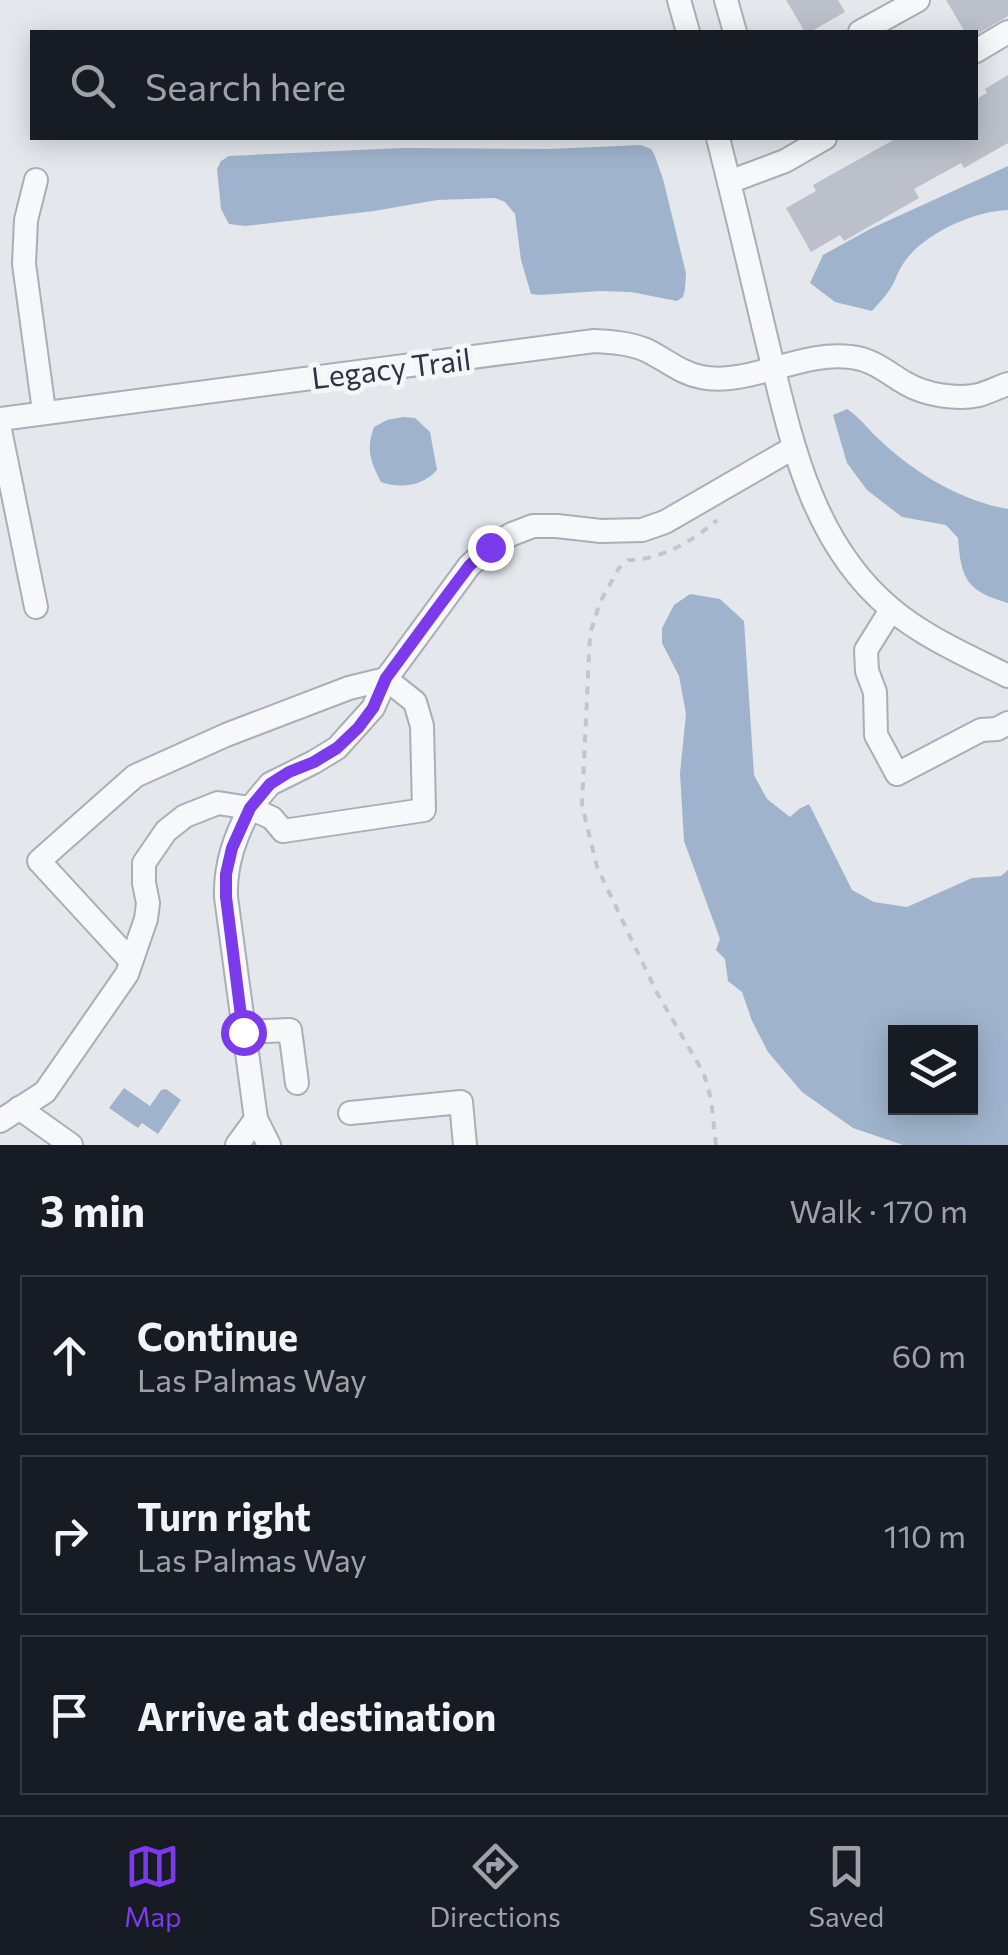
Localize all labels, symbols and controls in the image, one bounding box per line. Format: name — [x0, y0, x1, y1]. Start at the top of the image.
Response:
search box — [30, 30, 978, 140]
icon: search — [65, 58, 120, 113]
text: Search here — [145, 62, 346, 109]
street label: Legacy Trail — [309, 339, 473, 395]
route end — [468, 525, 514, 571]
route start — [221, 1010, 267, 1056]
map controls — [888, 1025, 978, 1115]
button: layers — [888, 1025, 978, 1115]
text: 3 min — [40, 1184, 145, 1236]
text: Walk · 170 m — [790, 1190, 968, 1230]
text: Continue — [137, 1312, 298, 1359]
icon: ahead — [42, 1328, 97, 1383]
text: 60 m — [892, 1335, 966, 1375]
text: Las Palmas Way — [137, 1359, 367, 1399]
text: Turn right — [137, 1492, 311, 1539]
icon: right — [42, 1508, 97, 1563]
text: 110 m — [884, 1515, 966, 1555]
text: Las Palmas Way — [137, 1539, 367, 1579]
icon: arrive — [42, 1688, 97, 1743]
text: Arrive at destination — [137, 1692, 496, 1739]
tab: Map — [124, 1839, 182, 1933]
tab: Directions — [429, 1839, 561, 1933]
tab: Saved — [809, 1839, 884, 1933]

